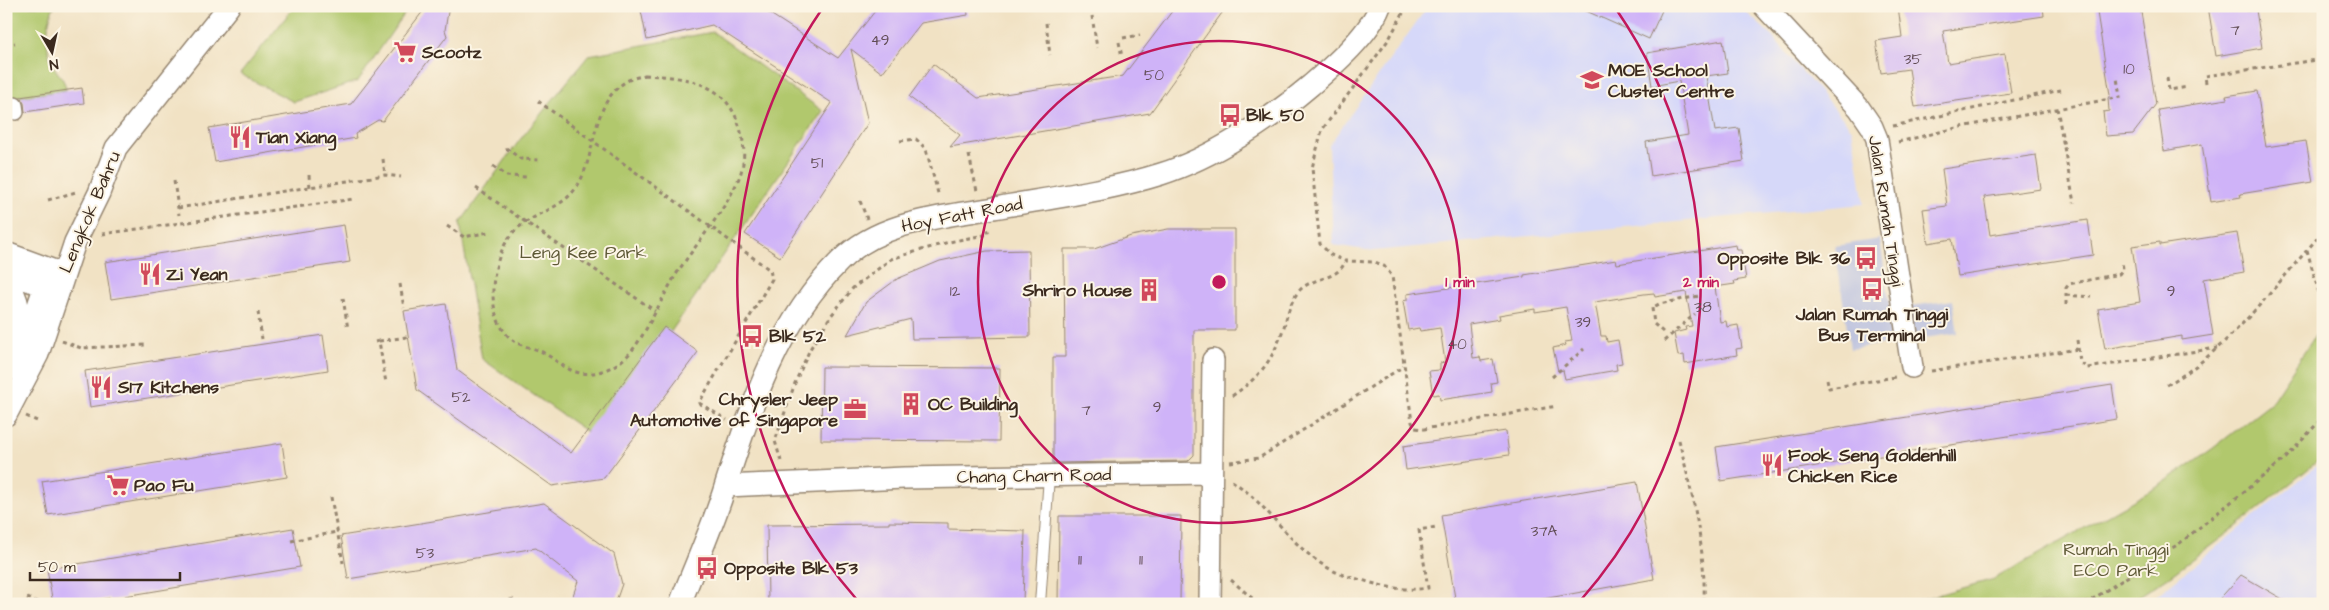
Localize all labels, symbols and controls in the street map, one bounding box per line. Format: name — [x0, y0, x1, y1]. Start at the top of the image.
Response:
house number: 7 — [2230, 20, 2240, 41]
north arrow — [28, 28, 78, 78]
house number: 49 — [871, 30, 889, 51]
supermarket icon: Scootz — [392, 39, 418, 65]
place label: Scootz — [421, 40, 482, 65]
house number: 35 — [1904, 49, 1922, 70]
text: N — [48, 53, 60, 74]
place label: MOE School Cluster Centre — [1608, 58, 1735, 104]
house number: 10 — [2123, 59, 2135, 80]
house number: 50 — [1144, 65, 1165, 86]
school or university icon: MOE School Cluster Centre — [1579, 67, 1605, 93]
bus stop icon: Blk 50 — [1217, 102, 1243, 128]
place label: Blk 50 — [1246, 103, 1305, 128]
restaurant icon: Tian Xiang — [227, 124, 253, 150]
place label: Tian Xiang — [255, 125, 337, 151]
street label: Jalan Rumah Tinggi — [1861, 134, 1910, 289]
street label: Lengkok Bahru — [53, 147, 128, 277]
house number: 51 — [811, 153, 823, 174]
street label: Hoy Fatt Road — [899, 191, 1025, 240]
park label: Leng Kee Park — [520, 240, 646, 266]
bus stop icon: Opposite Blk 36 — [1853, 245, 1879, 271]
place label: Opposite Blk 36 — [1717, 246, 1851, 271]
restaurant icon: Zi Yean — [137, 261, 163, 287]
place label: Zi Yean — [166, 262, 228, 287]
text: 1 min — [1445, 272, 1475, 293]
text: 2 min — [1682, 272, 1720, 293]
centre of rings — [1210, 273, 1228, 291]
bus stop icon: Jalan Rumah Tinggi Bus Terminal — [1859, 276, 1885, 302]
building icon: Shriro House — [1136, 277, 1162, 303]
place label: Shriro House — [1022, 278, 1132, 303]
house number: 12 — [950, 281, 961, 302]
house number: 9 — [2167, 281, 2175, 302]
house number: 38 — [1694, 297, 1712, 318]
place label: Jalan Rumah Tinggi Bus Terminal — [1795, 302, 1948, 348]
house number: 39 — [1575, 312, 1591, 333]
bus stop icon: Blk 52 — [739, 323, 765, 349]
place label: Blk 52 — [769, 324, 827, 349]
house number: 40 — [1447, 334, 1467, 355]
restaurant icon: S17 Kitchens — [88, 374, 114, 400]
place label: S17 Kitchens — [117, 375, 219, 400]
house number: 52 — [451, 387, 471, 408]
place label: Chrysler Jeep Automotive of Singapore — [630, 387, 838, 434]
building icon: OC Building — [898, 391, 924, 417]
place label: OC Building — [928, 392, 1018, 418]
office icon: Chrysler Jeep Automotive of Singapore — [842, 396, 868, 422]
house number: 9 — [1153, 397, 1161, 418]
house number: 7 — [1081, 400, 1091, 421]
place label: Fook Seng Goldenhill Chicken Rice — [1788, 443, 1957, 489]
restaurant icon: Fook Seng Goldenhill Chicken Rice — [1759, 452, 1785, 478]
street label: Chang Charn Road — [956, 462, 1112, 491]
supermarket icon: Pao Fu — [105, 472, 131, 498]
place label: Pao Fu — [134, 473, 194, 498]
house number: 37A — [1531, 521, 1558, 542]
park label: Rumah Tinggi ECO Park — [2063, 537, 2169, 583]
house number: 53 — [416, 543, 434, 564]
scale bar — [30, 550, 180, 582]
house number: 11 — [1078, 550, 1082, 571]
house number: 11 — [1139, 550, 1143, 571]
bus stop icon: Opposite Blk 53 — [694, 555, 720, 581]
place label: Opposite Blk 53 — [724, 556, 859, 581]
text: 50 m — [38, 557, 76, 578]

